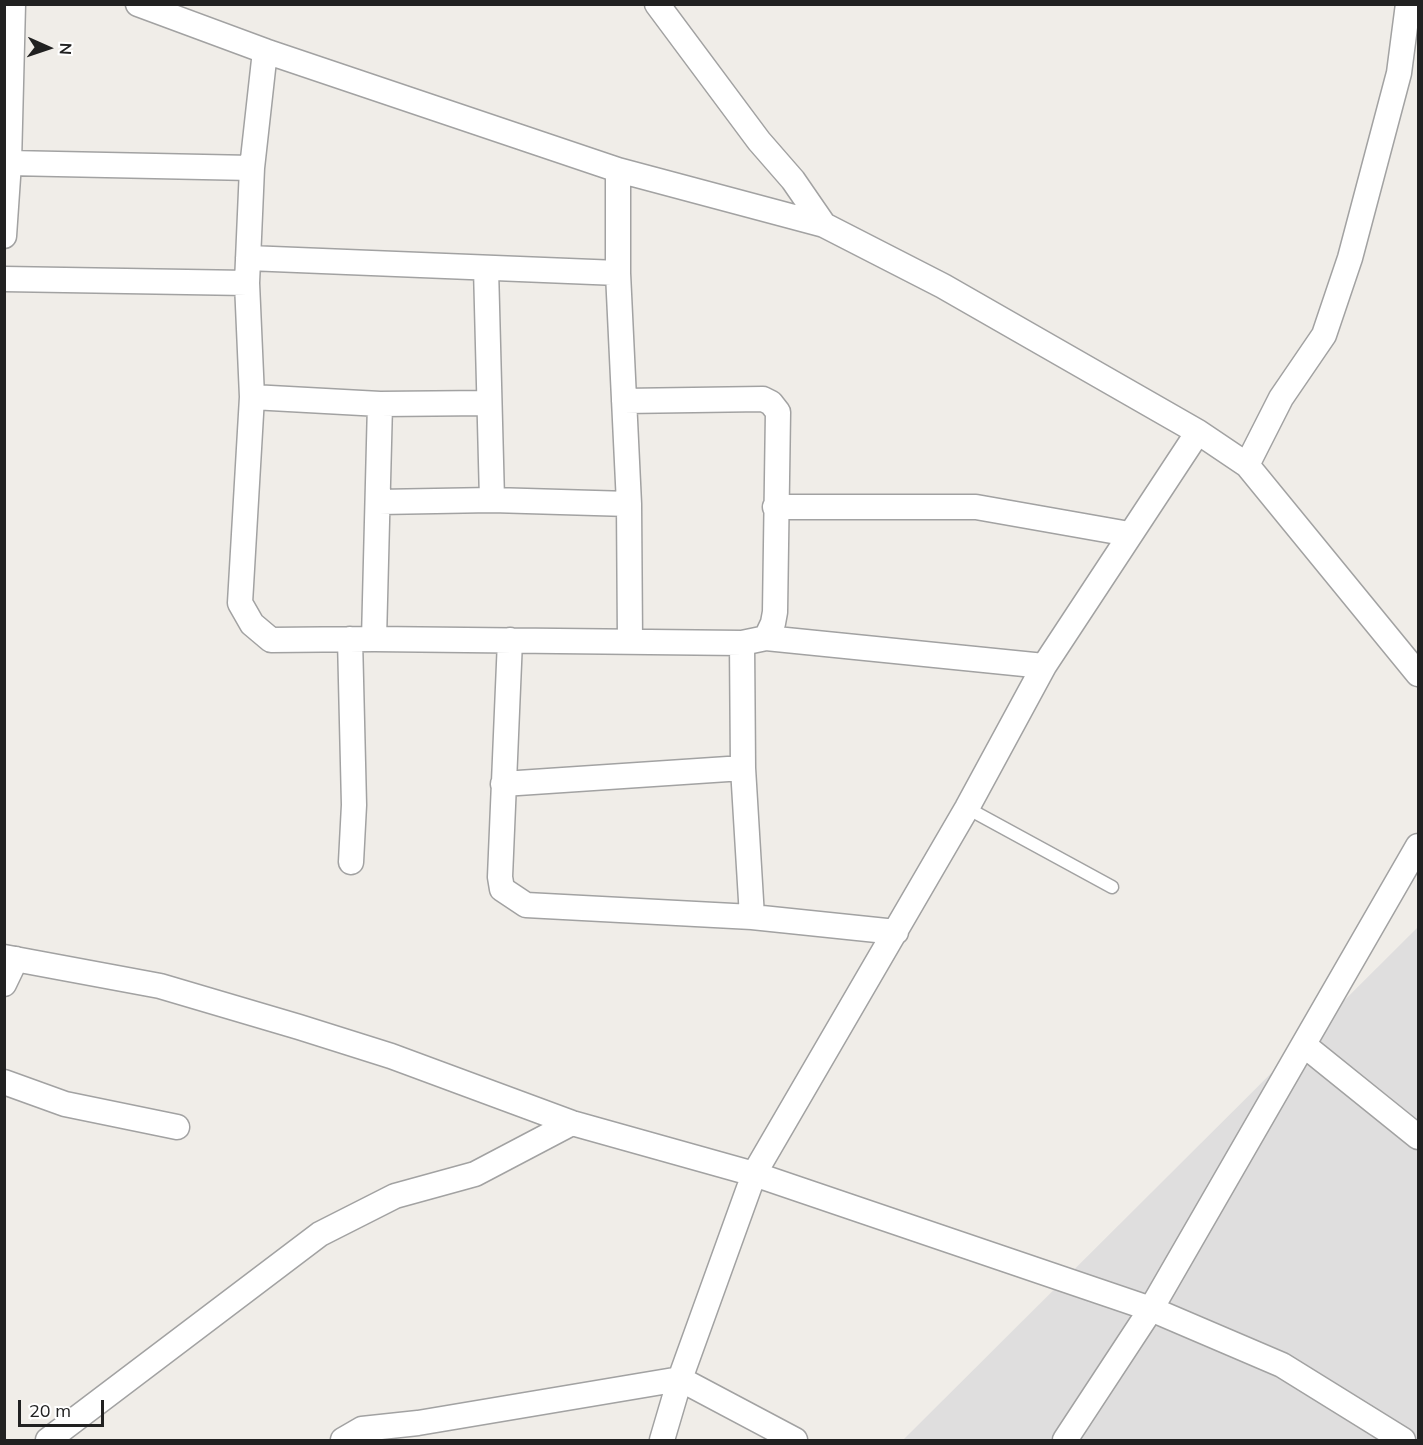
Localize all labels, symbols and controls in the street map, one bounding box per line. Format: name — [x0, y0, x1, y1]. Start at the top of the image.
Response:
north arrow — [18, 18, 78, 78]
text: N — [56, 42, 76, 56]
scale bar — [21, 1388, 106, 1426]
text: 20 m — [29, 1399, 71, 1422]

